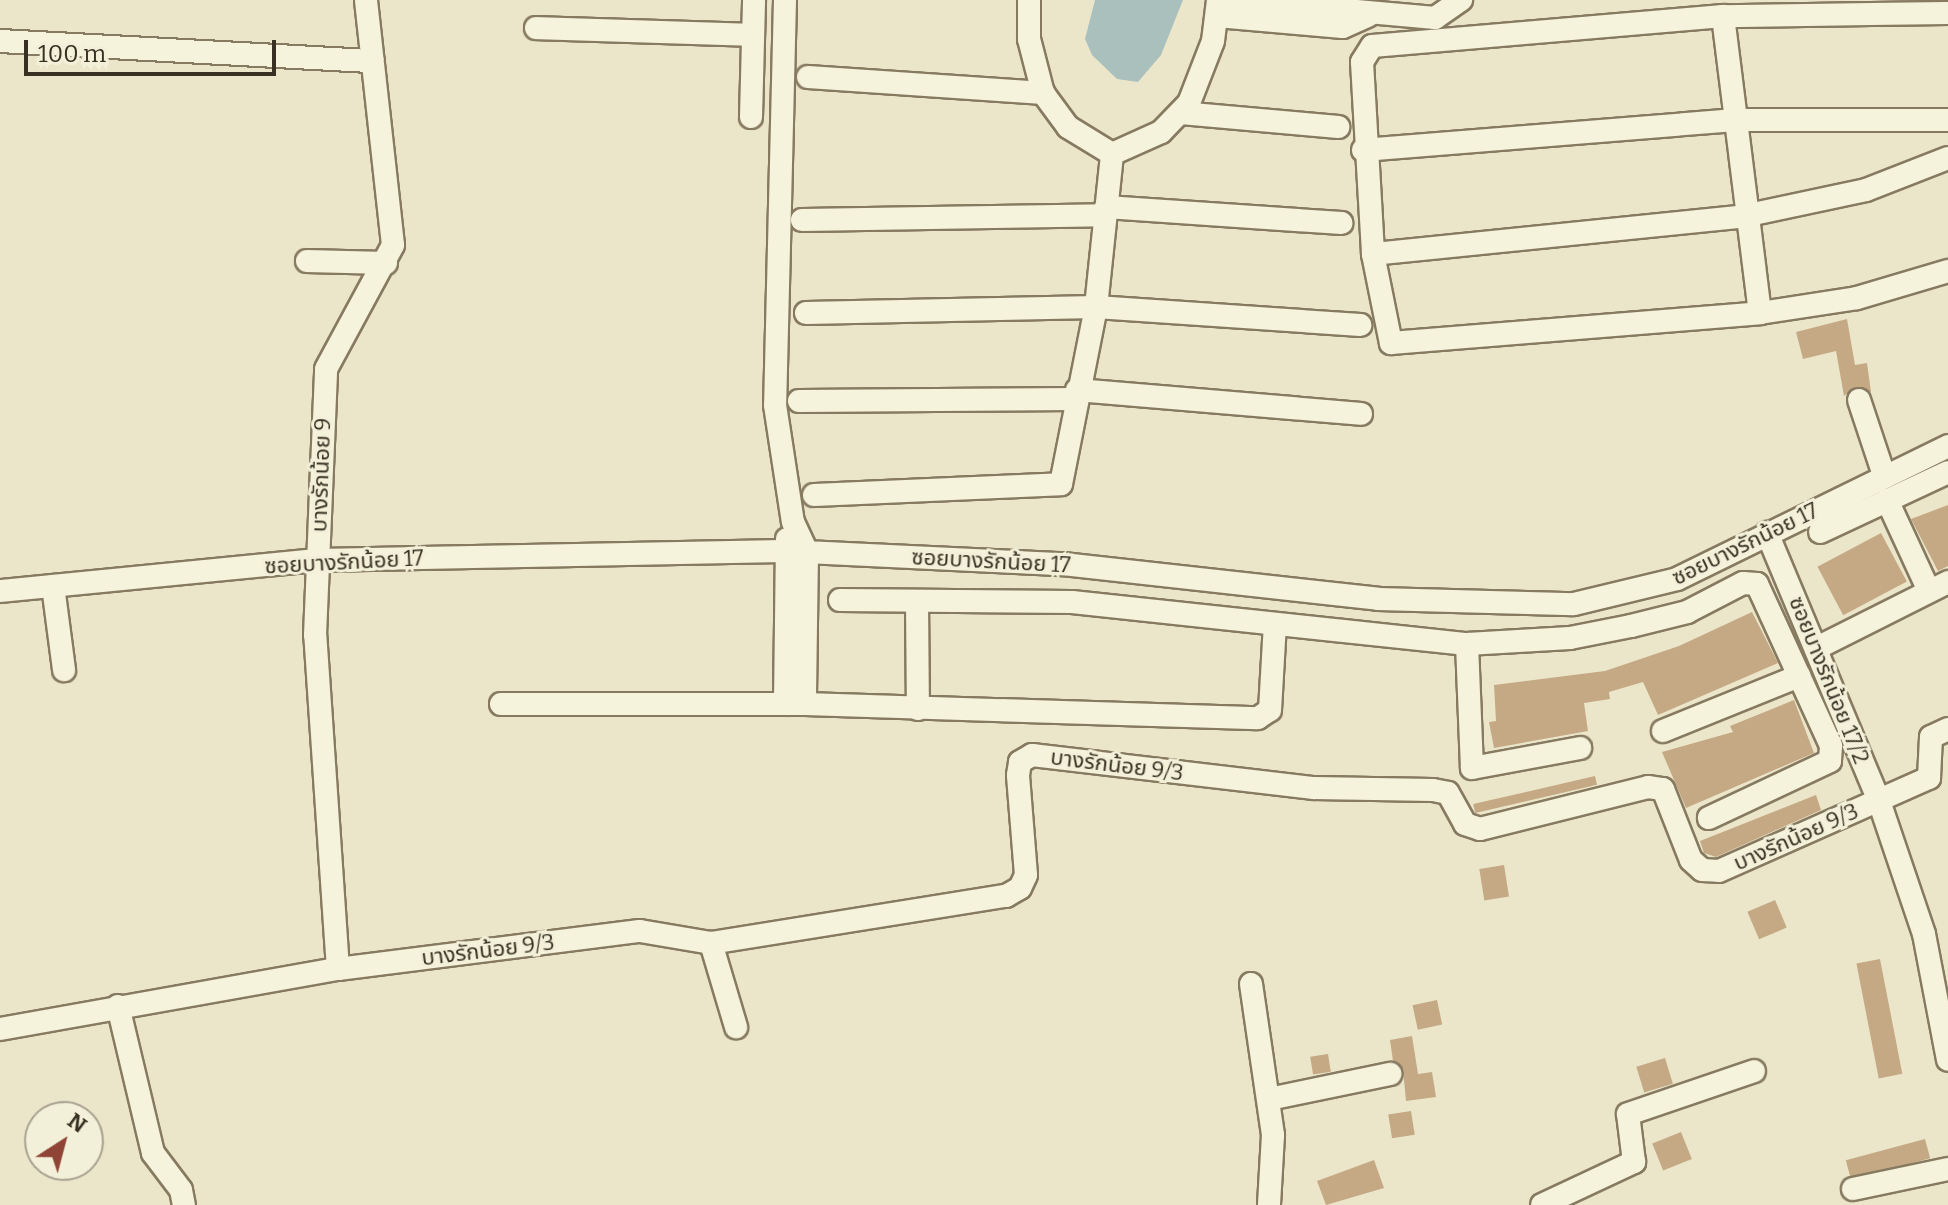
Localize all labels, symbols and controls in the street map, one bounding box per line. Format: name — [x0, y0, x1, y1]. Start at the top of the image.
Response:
scale bar — [28, 24, 280, 74]
text: 100 m — [38, 40, 106, 68]
street label: บางรักน้อย 9 — [306, 417, 336, 533]
street label: ซอยบางรักน้อย 17 — [1668, 497, 1822, 591]
street label: ซอยบางรักน้อย 17 — [911, 544, 1071, 578]
street label: ซอยบางรักน้อย 17 — [264, 545, 424, 579]
street label: ซอยบางรักน้อย 17/2 — [1783, 592, 1875, 768]
street label: บางรักน้อย 9/3 — [1049, 744, 1185, 786]
street label: บางรักน้อย 9/3 — [1729, 798, 1863, 876]
street label: บางรักน้อย 9/3 — [420, 929, 556, 971]
north arrow — [24, 1101, 104, 1181]
text: N — [62, 1107, 92, 1139]

